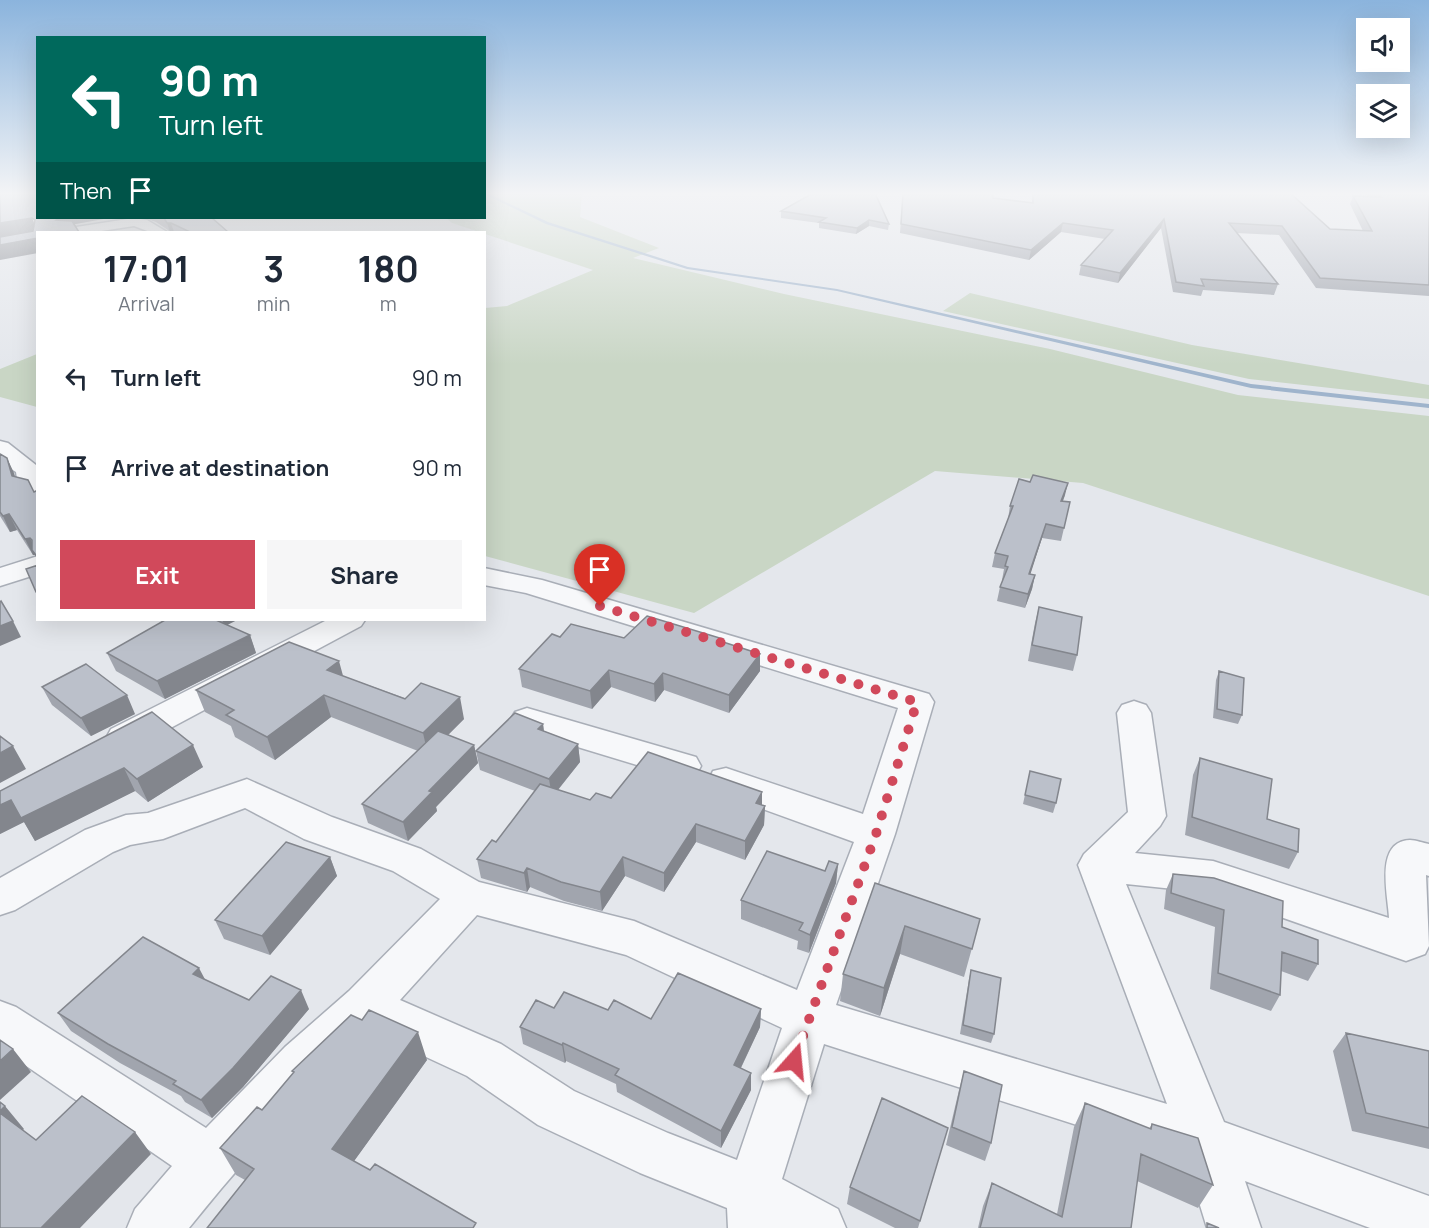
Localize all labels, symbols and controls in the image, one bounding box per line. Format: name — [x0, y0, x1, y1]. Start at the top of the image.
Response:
map controls — [1356, 18, 1410, 138]
button: sound — [1356, 18, 1410, 72]
text: 90 m — [159, 51, 259, 109]
icon: left — [60, 60, 138, 138]
button: layers — [1356, 84, 1410, 138]
text: Turn left — [159, 106, 263, 143]
icon: arrive — [124, 174, 157, 207]
text: Then — [60, 176, 112, 206]
text: 17:01 — [103, 244, 190, 293]
text: 3 — [263, 244, 284, 293]
text: 180 — [357, 244, 419, 293]
text: Arrival — [118, 290, 175, 317]
text: min — [257, 290, 290, 317]
text: m — [380, 290, 397, 317]
icon: left — [60, 362, 93, 395]
text: Turn left — [111, 363, 201, 393]
text: 90 m — [412, 363, 462, 393]
icon: arrive — [60, 452, 93, 485]
text: Arrive at destination — [111, 453, 329, 483]
text: 90 m — [412, 453, 462, 483]
button: Exit — [60, 540, 255, 609]
button: Share — [267, 540, 462, 609]
pin — [574, 544, 625, 606]
icon: arrive — [583, 553, 616, 586]
position arrow — [762, 1029, 826, 1093]

